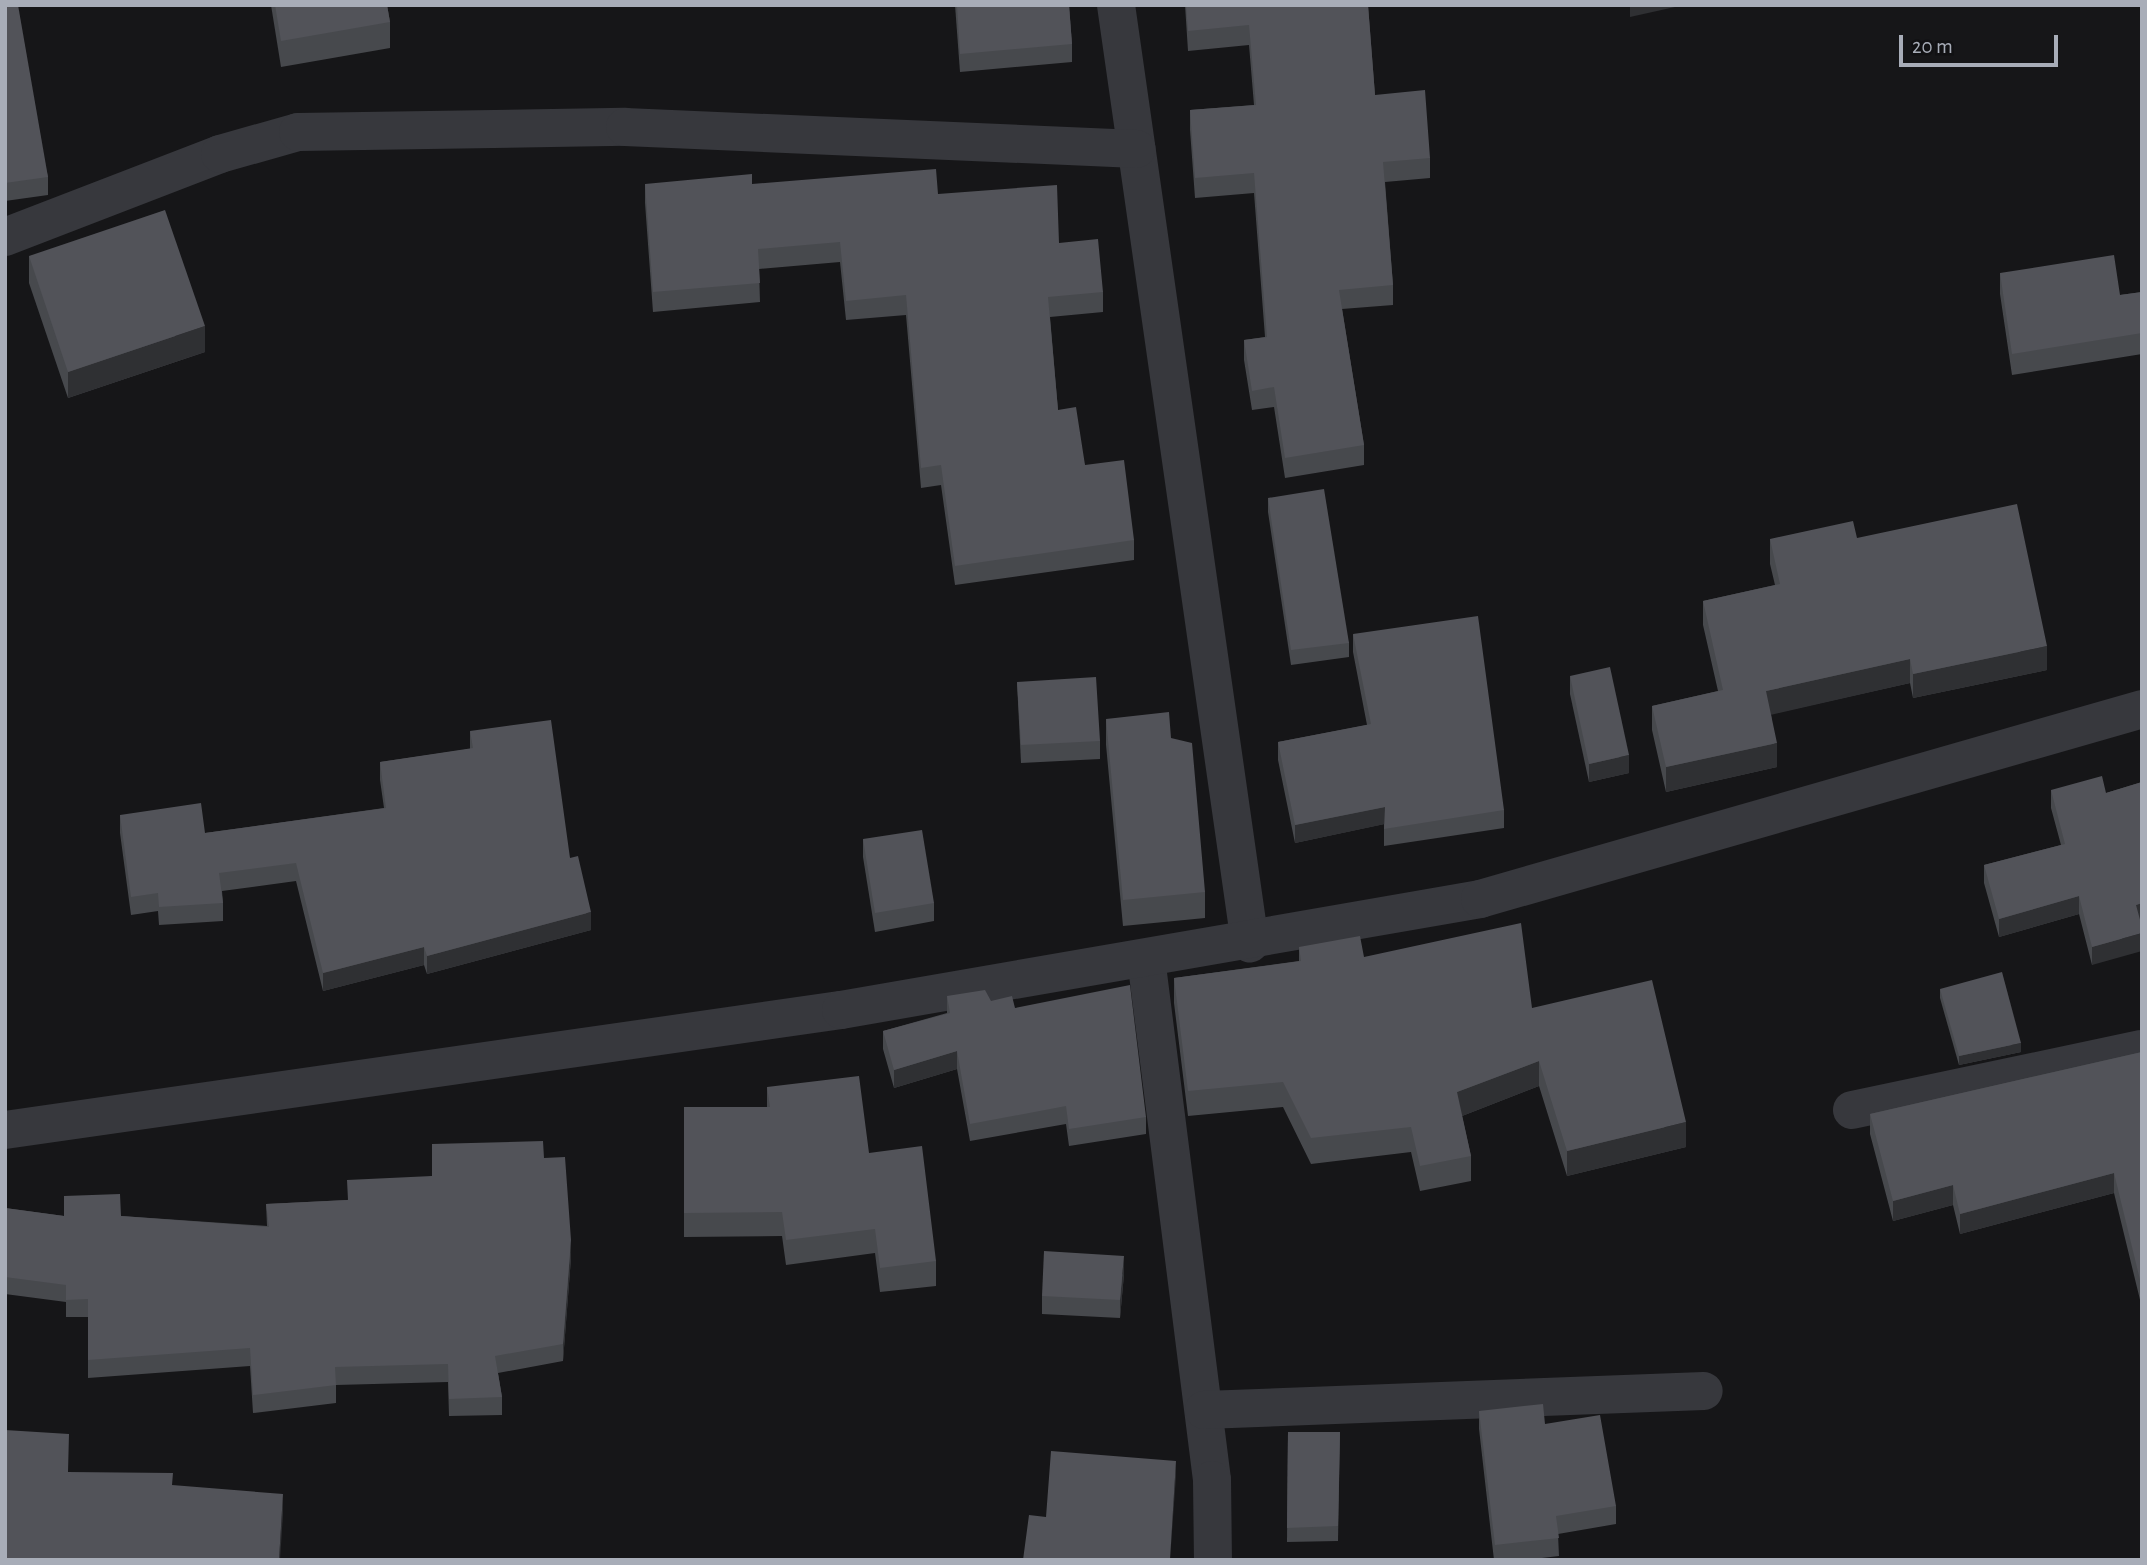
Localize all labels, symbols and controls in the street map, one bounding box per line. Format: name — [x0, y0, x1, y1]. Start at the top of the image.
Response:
scale bar — [1902, 21, 2061, 65]
text: 20 m — [1912, 36, 1953, 57]

